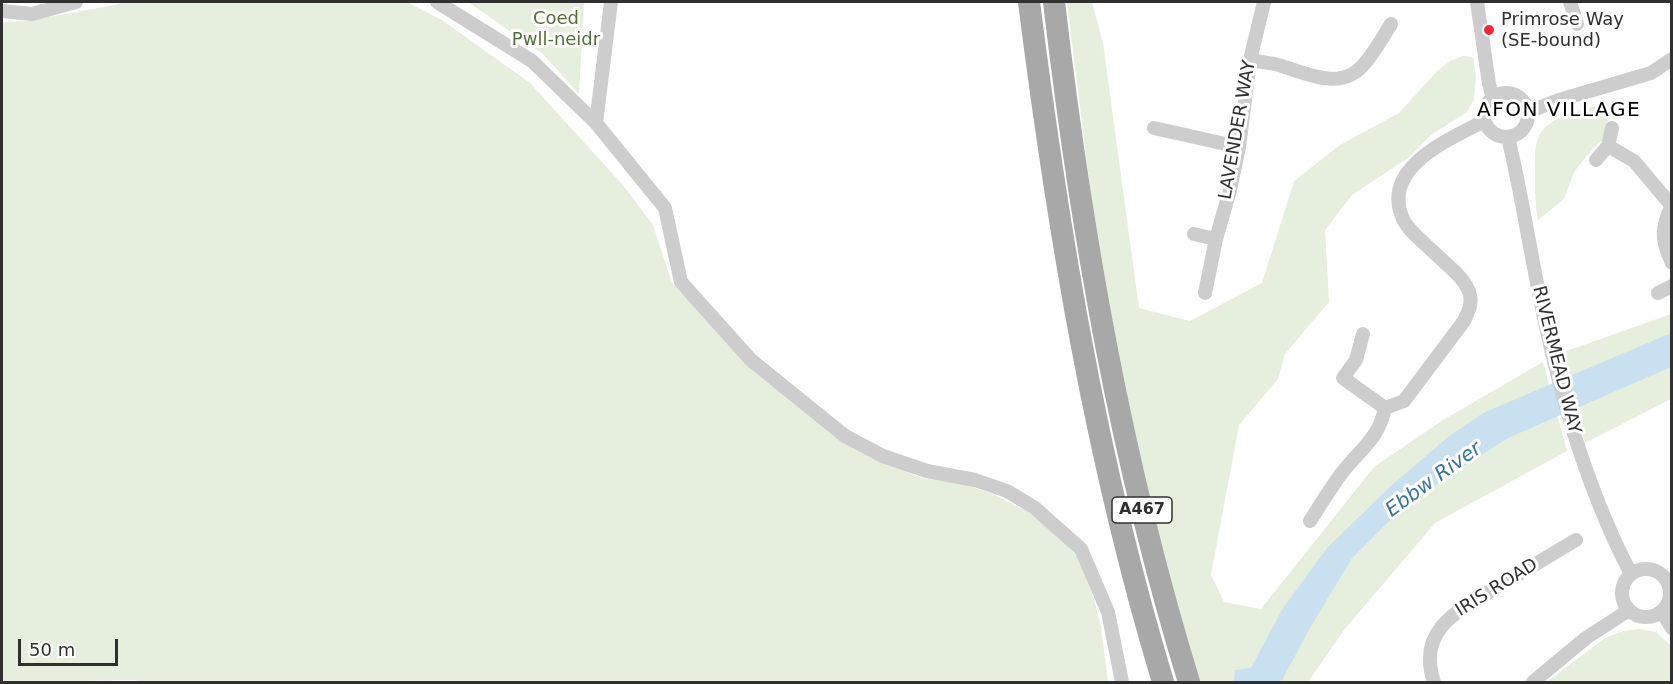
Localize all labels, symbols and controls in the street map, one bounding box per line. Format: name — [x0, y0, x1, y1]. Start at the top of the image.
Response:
park label: Coed Pwll-neidr — [512, 8, 600, 50]
place label: Primrose Way (SE-bound) — [1501, 9, 1624, 52]
marker: Primrose Way (SE-bound) — [1482, 23, 1496, 37]
street label: LAVENDER WAY — [1215, 59, 1261, 201]
district label: AFON VILLAGE — [1477, 99, 1641, 123]
street label: RIVERMEAD WAY — [1527, 284, 1585, 436]
water label: Ebbw River — [1381, 437, 1487, 523]
road number: A467 — [1112, 497, 1172, 523]
street label: IRIS ROAD — [1452, 554, 1542, 622]
scale bar — [21, 627, 122, 665]
text: 50 m — [29, 639, 75, 660]

